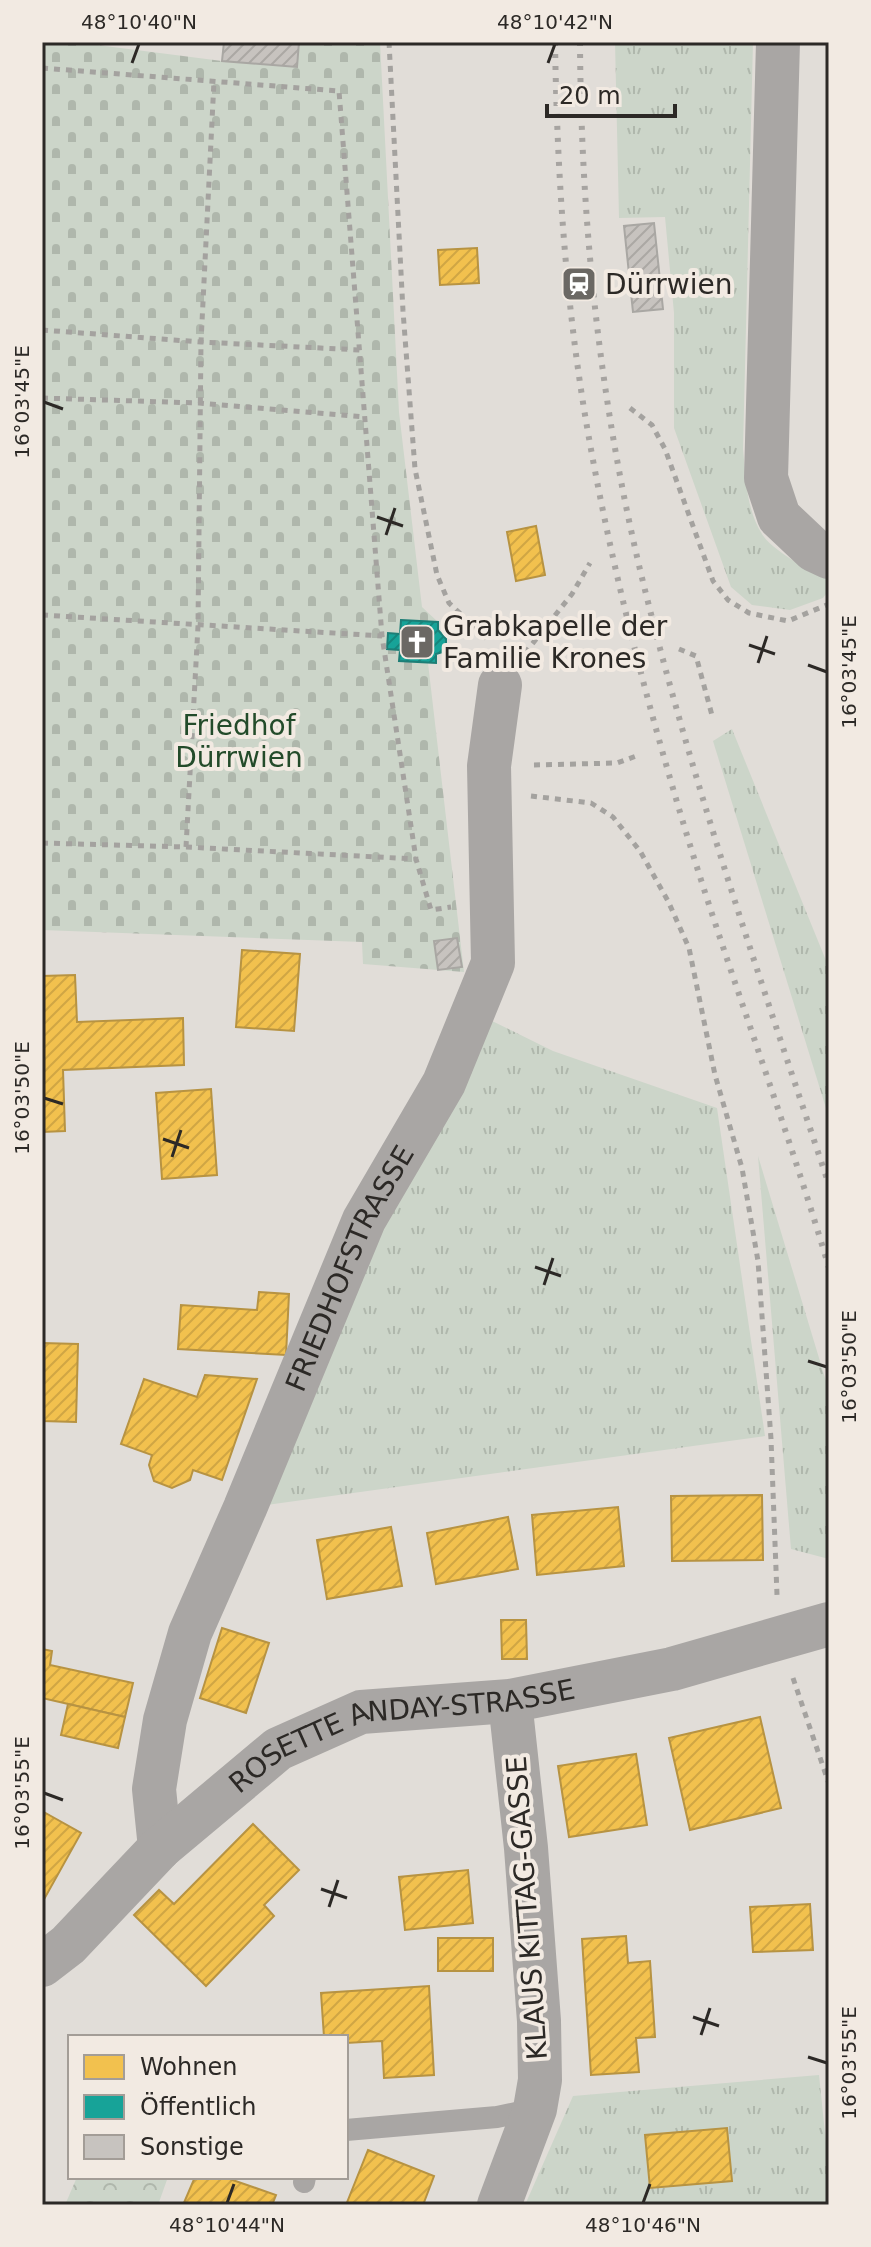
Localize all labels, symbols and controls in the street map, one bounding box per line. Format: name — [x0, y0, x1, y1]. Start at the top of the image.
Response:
text: 48°10'40"N — [81, 10, 197, 34]
text: 48°10'42"N — [497, 10, 613, 34]
scale bar — [547, 68, 675, 118]
text: 20 m — [559, 82, 621, 110]
station icon: Dürrwien — [560, 265, 598, 303]
place label: Dürrwien — [605, 268, 733, 301]
text: 16°03'45"E — [10, 345, 34, 459]
place label: Grabkapelle der Familie Krones — [443, 610, 668, 675]
text: 16°03'45"E — [837, 615, 861, 729]
church icon: Grabkapelle der Familie Krones — [398, 623, 436, 661]
park label: Friedhof Dürrwien — [175, 709, 303, 774]
text: 16°03'50"E — [10, 1041, 34, 1155]
street label: FRIEDHOFSTRASSE — [279, 1139, 421, 1396]
text: 16°03'50"E — [837, 1310, 861, 1424]
street label: ROSETTE ANDAY-STRASSE — [222, 1672, 578, 1800]
text: 16°03'55"E — [10, 1736, 34, 1850]
street label: KLAUS KITTAG-GASSE — [500, 1755, 554, 2061]
text: 16°03'55"E — [837, 2006, 861, 2120]
legend — [68, 2035, 348, 2179]
text: Wohnen — [140, 2053, 237, 2081]
text: Öffentlich — [140, 2092, 257, 2121]
text: Sonstige — [140, 2133, 244, 2161]
text: 48°10'44"N — [169, 2213, 285, 2237]
text: 48°10'46"N — [585, 2213, 701, 2237]

